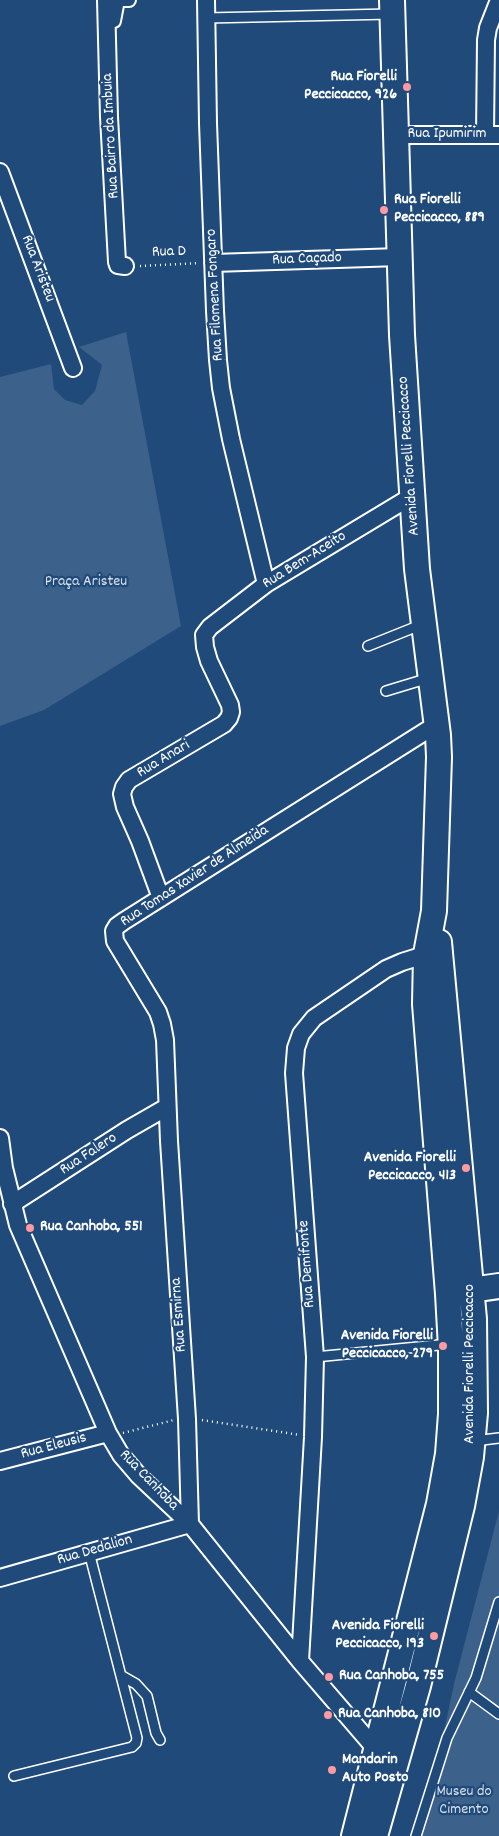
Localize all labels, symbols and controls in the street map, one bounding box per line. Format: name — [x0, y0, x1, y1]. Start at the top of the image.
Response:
place label: Rua Fiorelli Peccicacco, 926 — [304, 68, 397, 106]
street label: Rua Bairro da Imbuia — [99, 73, 125, 199]
marker: Rua Fiorelli Peccicacco, 926 — [401, 81, 413, 93]
street label: Rua Ipumirim — [408, 125, 486, 145]
place label: Rua Fiorelli Peccicacco, 889 — [394, 191, 485, 229]
marker: Rua Fiorelli Peccicacco, 889 — [378, 204, 390, 216]
street label: Rua Filomena Fongaro — [203, 228, 229, 362]
street label: Rua Aristeu — [15, 233, 59, 305]
street label: Rua D — [152, 243, 186, 263]
street label: Rua Caçado — [272, 249, 342, 271]
street label: Avenida Fiorelli Peccicacco — [395, 376, 425, 536]
street label: Rua Bem-Aceito — [260, 528, 350, 594]
park label: Praça Aristeu — [45, 573, 127, 593]
street label: Rua Anari — [134, 737, 194, 783]
street label: Rua Tomas Xavier de Almeida — [117, 822, 273, 932]
street label: Rua Falero — [57, 1129, 121, 1181]
place label: Avenida Fiorelli Peccicacco, 413 — [364, 1149, 456, 1187]
marker: Avenida Fiorelli Peccicacco, 413 — [460, 1162, 472, 1174]
place label: Rua Canhoba, 551 — [40, 1218, 143, 1238]
street label: Rua Demifonte — [295, 1219, 321, 1309]
marker: Rua Canhoba, 551 — [24, 1222, 36, 1234]
street label: Rua Esmirna — [168, 1277, 192, 1353]
street label: Avenida Fiorelli Peccicacco — [461, 1284, 481, 1444]
place label: Avenida Fiorelli Peccicacco, 279 — [341, 1327, 433, 1365]
marker: Avenida Fiorelli Peccicacco, 279 — [437, 1340, 449, 1352]
street label: Rua Eleusis — [19, 1429, 89, 1465]
street label: Rua Canhoba — [114, 1446, 182, 1516]
street label: Rua Dedalion — [55, 1531, 135, 1571]
place label: Avenida Fiorelli Peccicacco, 193 — [332, 1617, 424, 1655]
marker: Avenida Fiorelli Peccicacco, 193 — [428, 1630, 440, 1642]
place label: Rua Canhoba, 755 — [339, 1667, 444, 1687]
marker: Rua Canhoba, 755 — [323, 1671, 335, 1683]
place label: Rua Canhoba, 810 — [338, 1705, 441, 1725]
marker: Rua Canhoba, 810 — [322, 1709, 334, 1721]
place label: Mandarin Auto Posto — [342, 1751, 408, 1789]
marker: Mandarin Auto Posto — [326, 1764, 338, 1776]
park label: Museu do Cimento — [436, 1783, 492, 1821]

